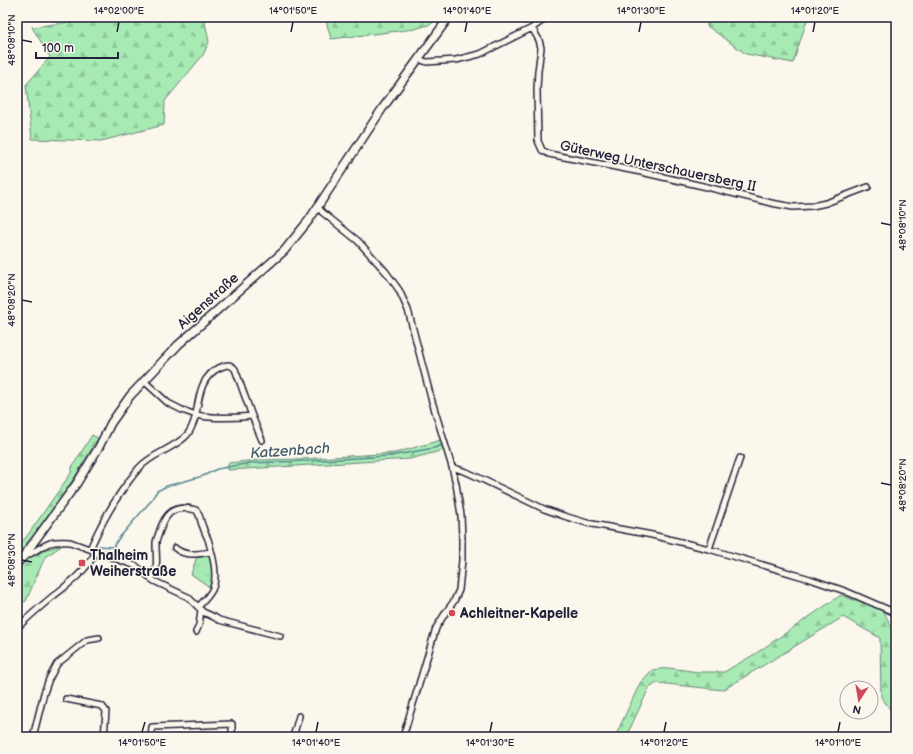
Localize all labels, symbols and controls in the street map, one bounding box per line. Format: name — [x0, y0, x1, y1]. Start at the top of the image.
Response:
text: 14°02'00"E — [94, 5, 145, 17]
text: 14°01'50"E — [269, 5, 317, 17]
text: 14°01'40"E — [443, 5, 492, 17]
text: 14°01'30"E — [617, 5, 666, 17]
text: 14°01'20"E — [791, 5, 840, 17]
text: 48°08'10"N — [6, 14, 18, 66]
scale bar — [36, 34, 118, 60]
text: 100 m — [42, 41, 74, 56]
street label: Güterweg Unterschauersberg II — [558, 137, 758, 195]
text: 48°08'10"N — [897, 199, 909, 251]
street label: Aigenstraße — [174, 269, 242, 333]
text: 48°08'20"N — [6, 273, 18, 327]
water label: Katzenbach — [250, 439, 330, 463]
text: 48°08'20"N — [897, 458, 909, 512]
text: 48°08'30"N — [6, 533, 18, 587]
place label: Thalheim Weiherstraße — [90, 547, 176, 580]
marker: Thalheim Weiherstraße — [77, 558, 87, 568]
place label: Achleitner-Kapelle — [459, 605, 578, 622]
marker: Achleitner-Kapelle — [447, 608, 457, 618]
north arrow — [839, 680, 879, 720]
text: N — [852, 702, 862, 717]
text: 14°01'50"E — [118, 737, 166, 749]
text: 14°01'40"E — [292, 737, 341, 749]
text: 14°01'30"E — [466, 737, 515, 749]
text: 14°01'20"E — [640, 737, 689, 749]
text: 14°01'10"E — [815, 737, 862, 749]

